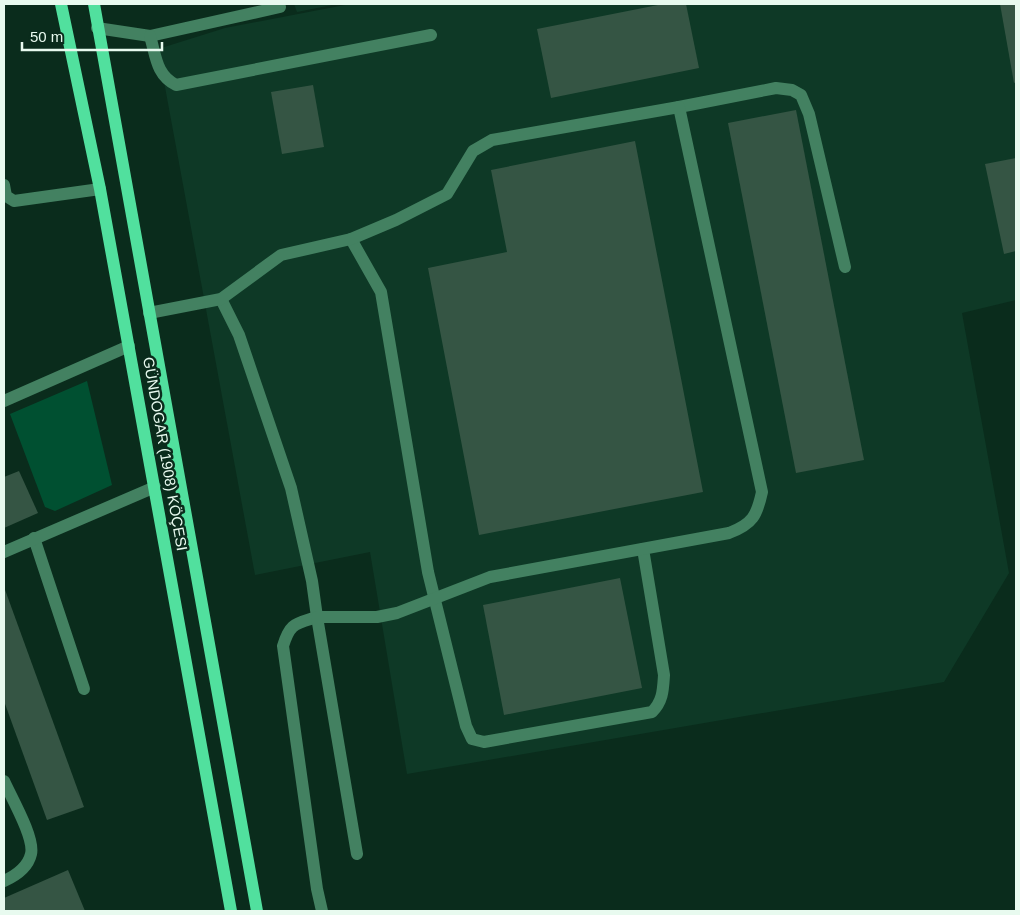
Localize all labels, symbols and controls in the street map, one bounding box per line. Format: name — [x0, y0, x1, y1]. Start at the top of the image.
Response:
scale bar — [22, 20, 162, 52]
text: 50 m — [30, 28, 63, 45]
street label: GÜNDOGAR (1908) KÖÇESI — [140, 356, 191, 552]

